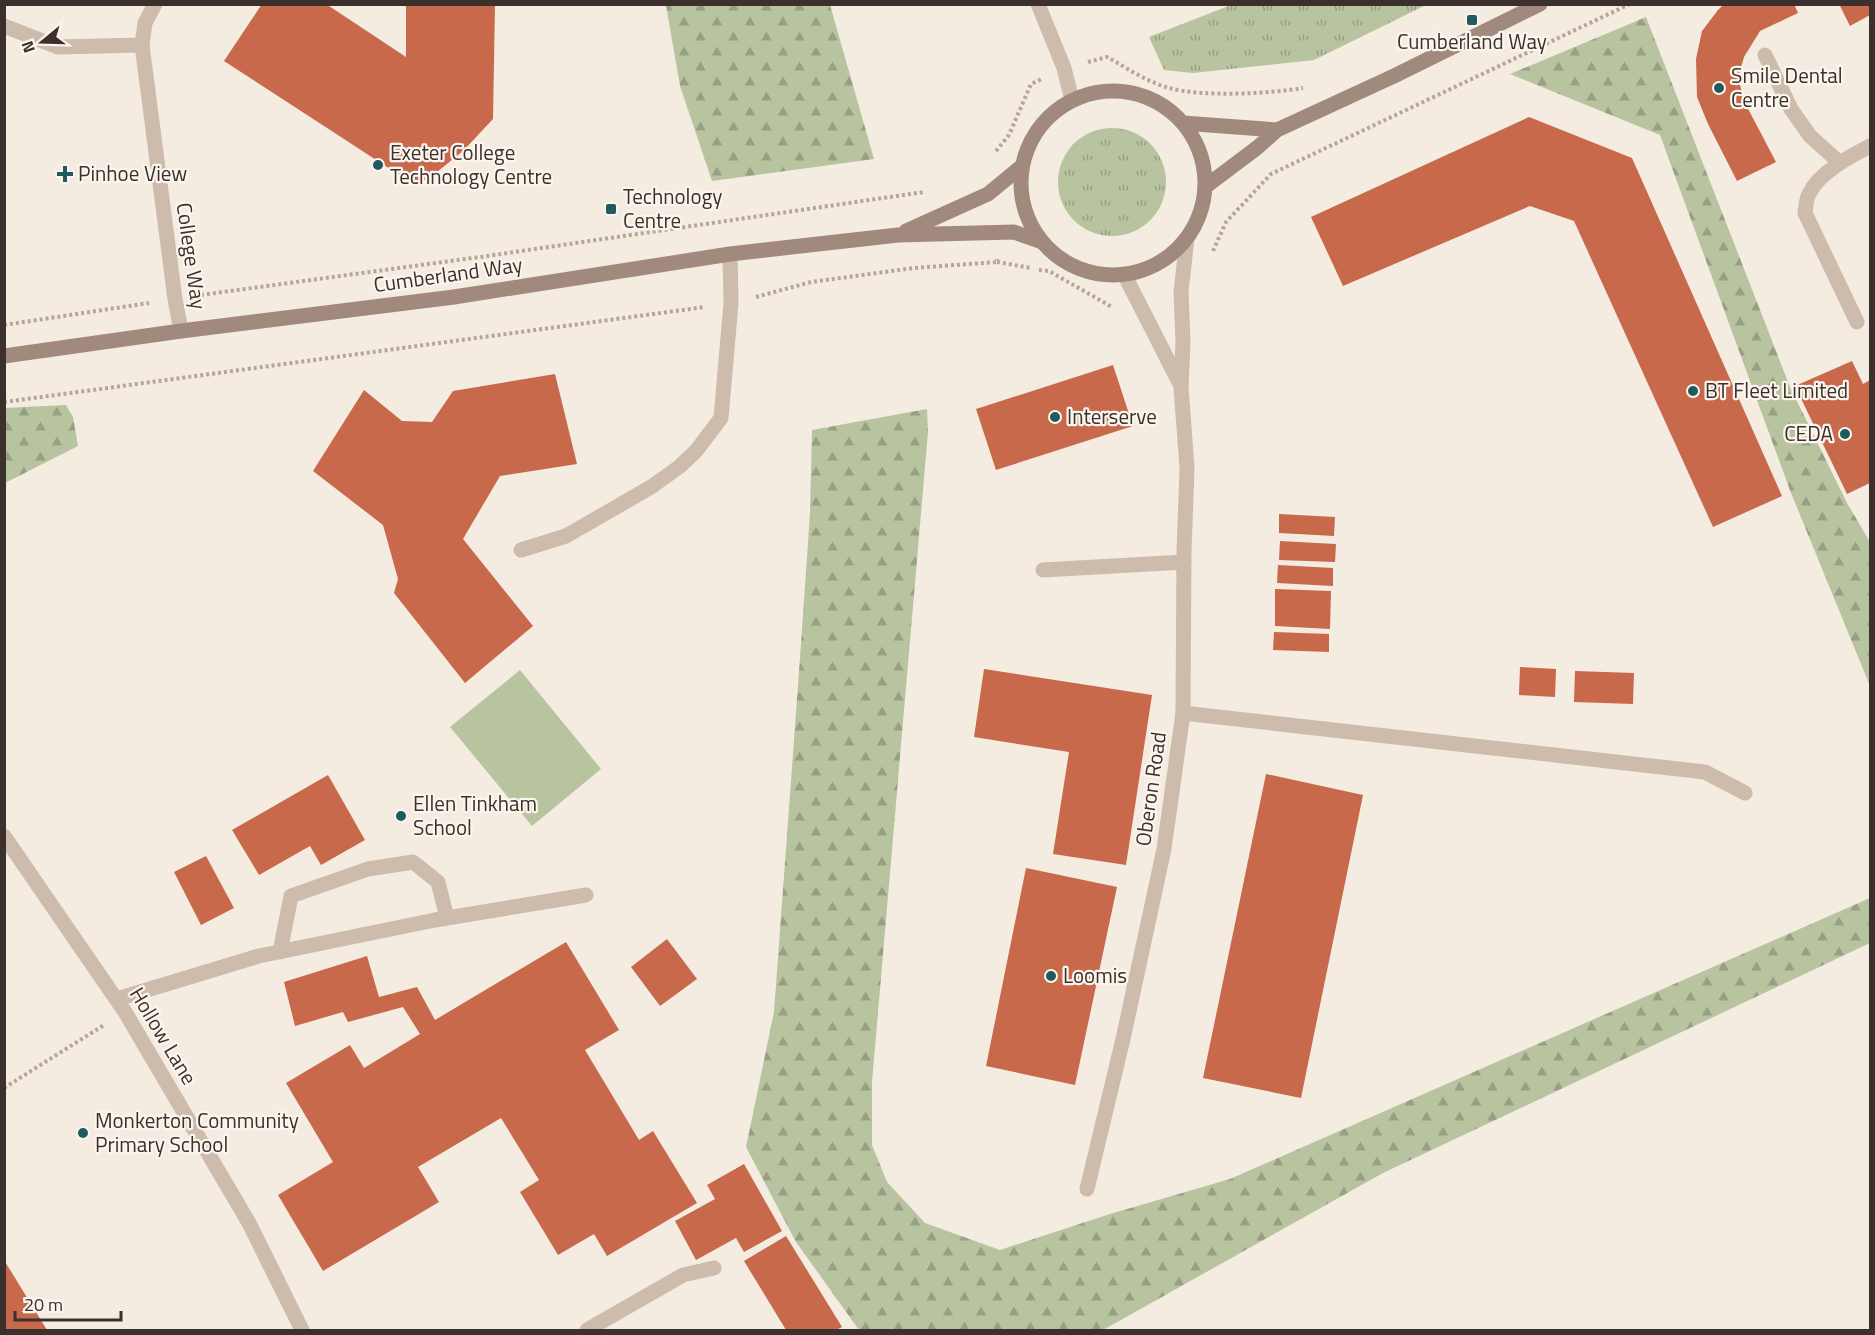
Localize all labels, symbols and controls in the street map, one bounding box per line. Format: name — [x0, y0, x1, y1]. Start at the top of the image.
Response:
north arrow — [12, 12, 72, 72]
marker: Cumberland Way — [1465, 13, 1479, 27]
place label: Cumberland Way — [1397, 25, 1547, 57]
text: N — [15, 38, 41, 56]
place label: Smile Dental Centre — [1731, 59, 1843, 115]
marker: Smile Dental Centre — [1712, 81, 1726, 95]
place label: Exeter College Technology Centre — [390, 136, 552, 192]
place label: Pinhoe View — [78, 157, 187, 189]
marker: Exeter College Technology Centre — [371, 158, 385, 172]
marker: Pinhoe View — [56, 165, 74, 183]
place label: Technology Centre — [623, 180, 722, 236]
street label: College Way — [169, 200, 215, 311]
marker: Technology Centre — [604, 202, 618, 216]
street label: Cumberland Way — [371, 248, 524, 300]
place label: BT Fleet Limited — [1705, 374, 1848, 406]
marker: BT Fleet Limited — [1686, 384, 1700, 398]
place label: Interserve — [1067, 400, 1157, 432]
marker: Interserve — [1048, 410, 1062, 424]
place label: CEDA — [1784, 417, 1833, 449]
marker: CEDA — [1838, 427, 1852, 441]
street label: Oberon Road — [1126, 730, 1174, 848]
place label: Ellen Tinkham School — [413, 787, 537, 843]
marker: Ellen Tinkham School — [394, 809, 408, 823]
place label: Loomis — [1063, 959, 1127, 991]
marker: Loomis — [1044, 969, 1058, 983]
street label: Hollow Lane — [122, 981, 206, 1090]
place label: Monkerton Community Primary School — [95, 1104, 299, 1160]
marker: Monkerton Community Primary School — [76, 1126, 90, 1140]
scale bar — [15, 1284, 122, 1322]
text: 20 m — [24, 1291, 63, 1318]

